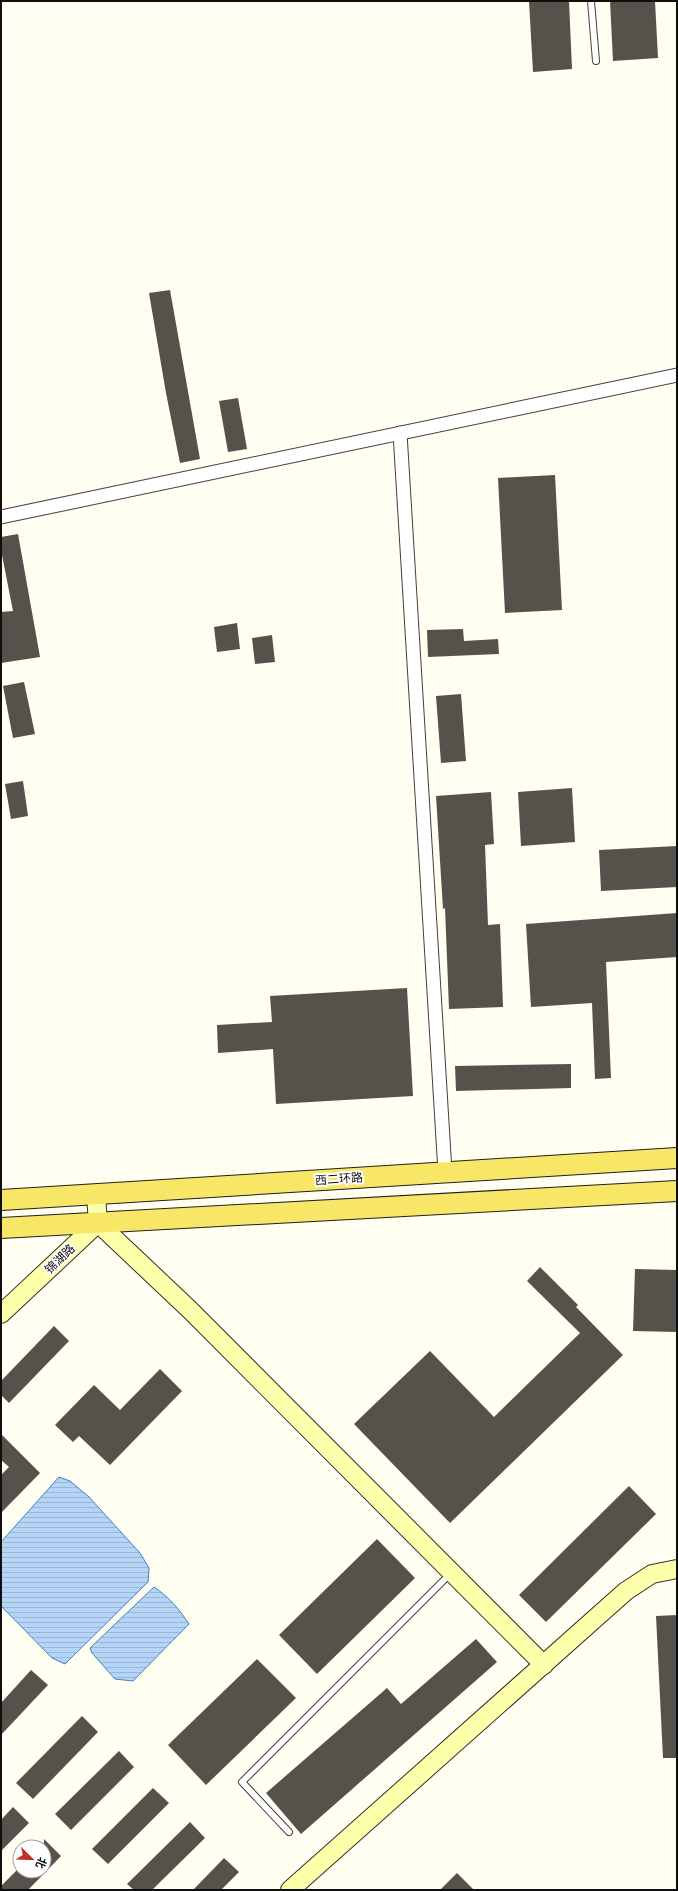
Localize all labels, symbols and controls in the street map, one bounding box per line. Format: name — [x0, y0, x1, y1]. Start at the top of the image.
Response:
street label: 西二环路 — [314, 1169, 363, 1188]
street label: 锦湖路 — [41, 1241, 78, 1277]
north arrow — [12, 1839, 52, 1879]
text: 北 — [33, 1855, 50, 1871]

